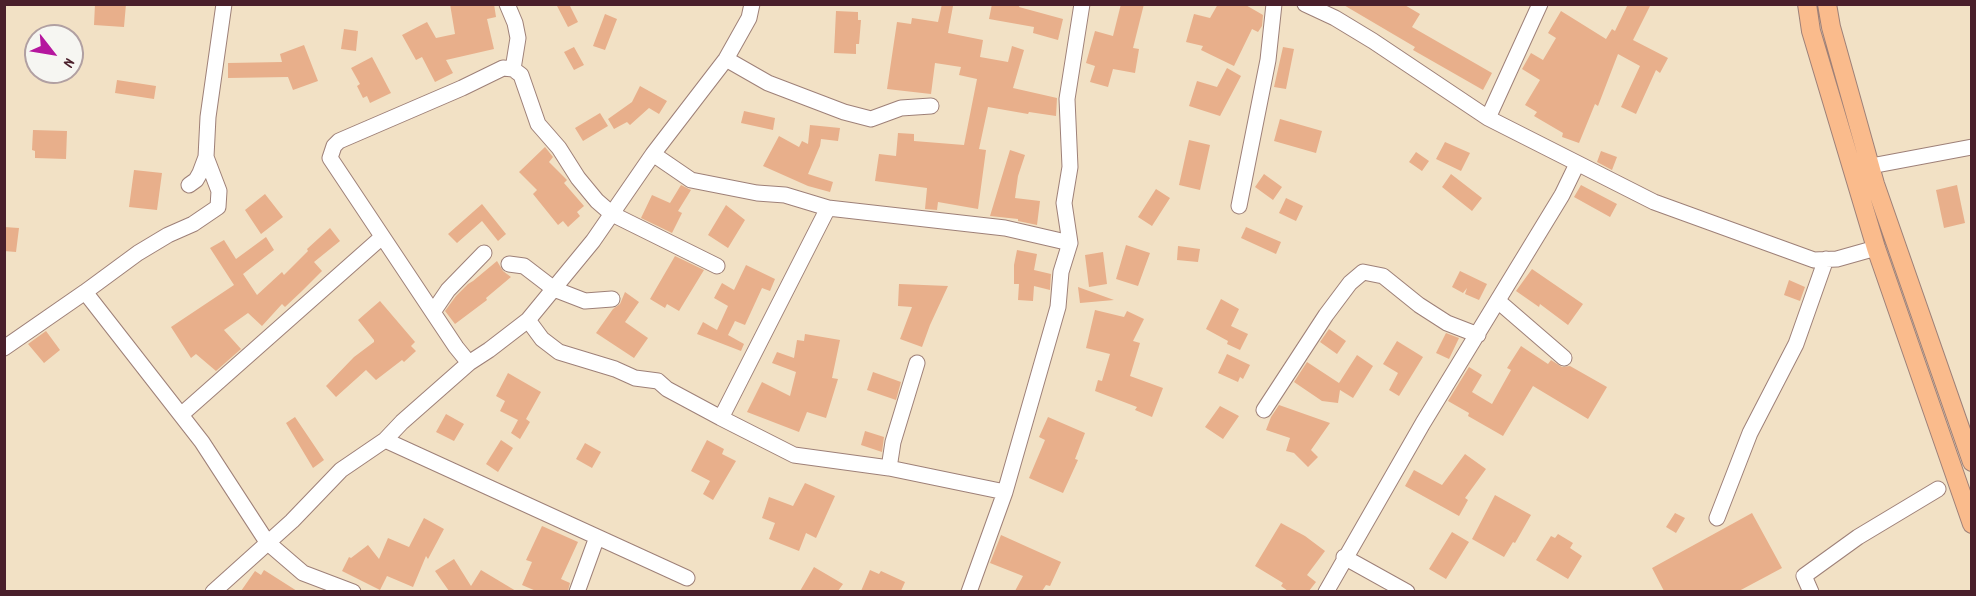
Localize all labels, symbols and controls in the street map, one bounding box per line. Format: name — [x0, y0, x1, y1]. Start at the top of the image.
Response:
north arrow — [24, 24, 84, 84]
text: N — [56, 53, 80, 72]

